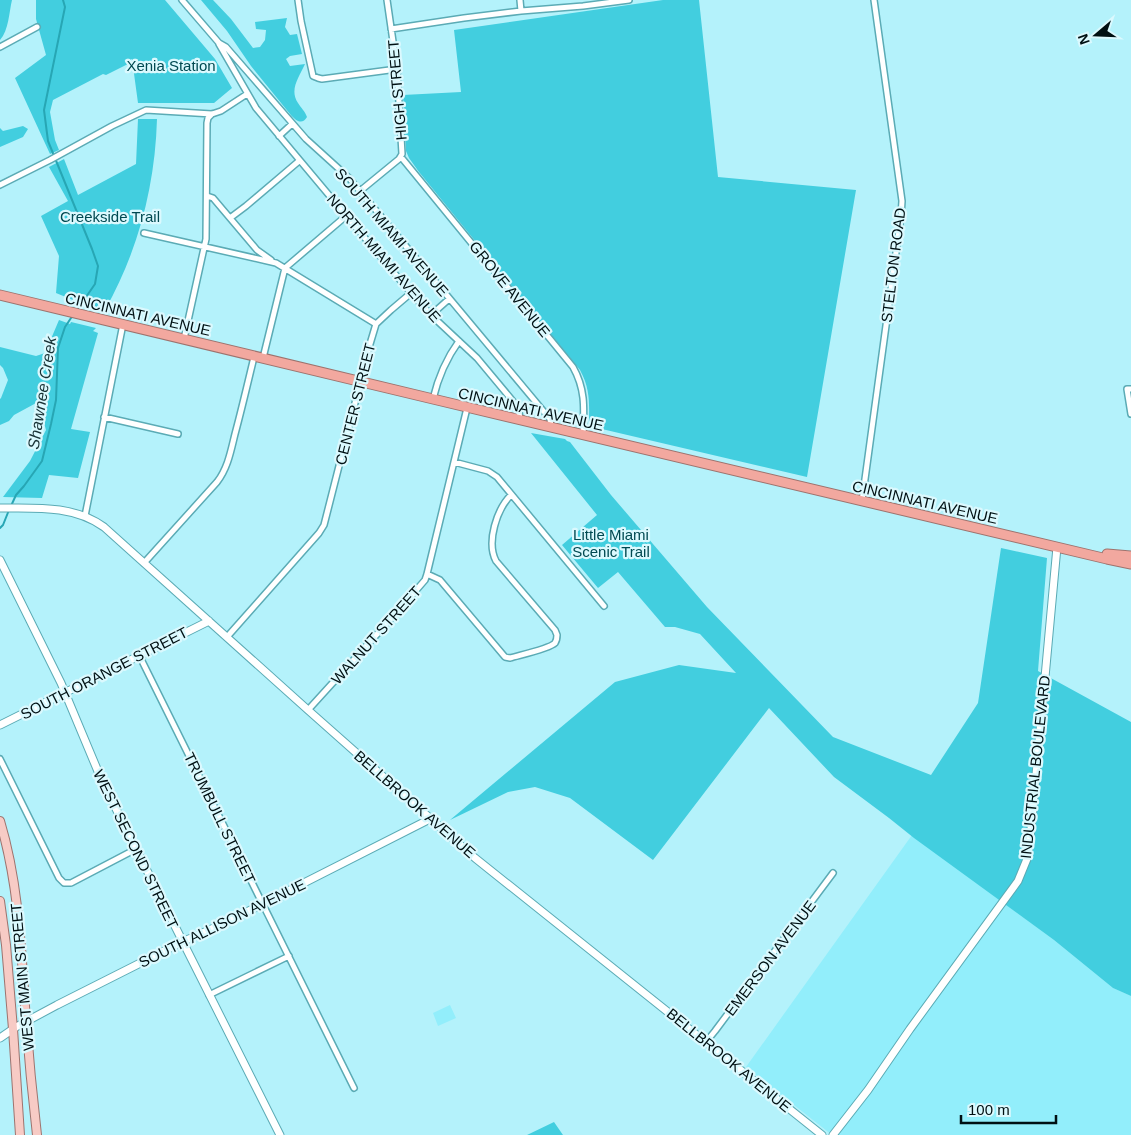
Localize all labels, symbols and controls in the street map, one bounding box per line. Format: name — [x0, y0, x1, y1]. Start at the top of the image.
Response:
north arrow — [1071, 10, 1121, 60]
text: N — [1074, 32, 1093, 47]
street label: HIGH STREET — [384, 39, 410, 141]
park label: Xenia Station — [126, 57, 216, 74]
street label: SOUTH MIAMI AVENUE — [332, 165, 452, 299]
street label: NORTH MIAMI AVENUE — [324, 190, 444, 326]
street label: STELTON ROAD — [878, 207, 908, 323]
park label: Creekside Trail — [60, 208, 160, 225]
street label: GROVE AVENUE — [466, 238, 554, 340]
street label: CINCINNATI AVENUE — [64, 289, 212, 339]
water label: Shawnee Creek — [25, 334, 59, 451]
street label: CENTER STREET — [332, 341, 378, 467]
street label: CINCINNATI AVENUE — [457, 384, 605, 434]
street label: CINCINNATI AVENUE — [851, 477, 999, 527]
park label: Little Miami Scenic Trail — [572, 526, 650, 560]
street label: WALNUT STREET — [328, 583, 424, 687]
street label: SOUTH ORANGE STREET — [18, 623, 190, 723]
street label: INDUSTRIAL BOULEVARD — [1017, 674, 1053, 859]
street label: BELLBROOK AVENUE — [351, 747, 479, 861]
street label: TRUMBULL STREET — [181, 750, 259, 886]
street label: WEST SECOND STREET — [90, 767, 182, 931]
street label: SOUTH ALLISON AVENUE — [136, 875, 308, 971]
street label: EMERSON AVENUE — [721, 897, 819, 1019]
street label: WEST MAIN STREET — [7, 903, 37, 1051]
street label: BELLBROOK AVENUE — [664, 1005, 794, 1115]
scale bar — [961, 1092, 1056, 1124]
text: 100 m — [968, 1101, 1010, 1118]

